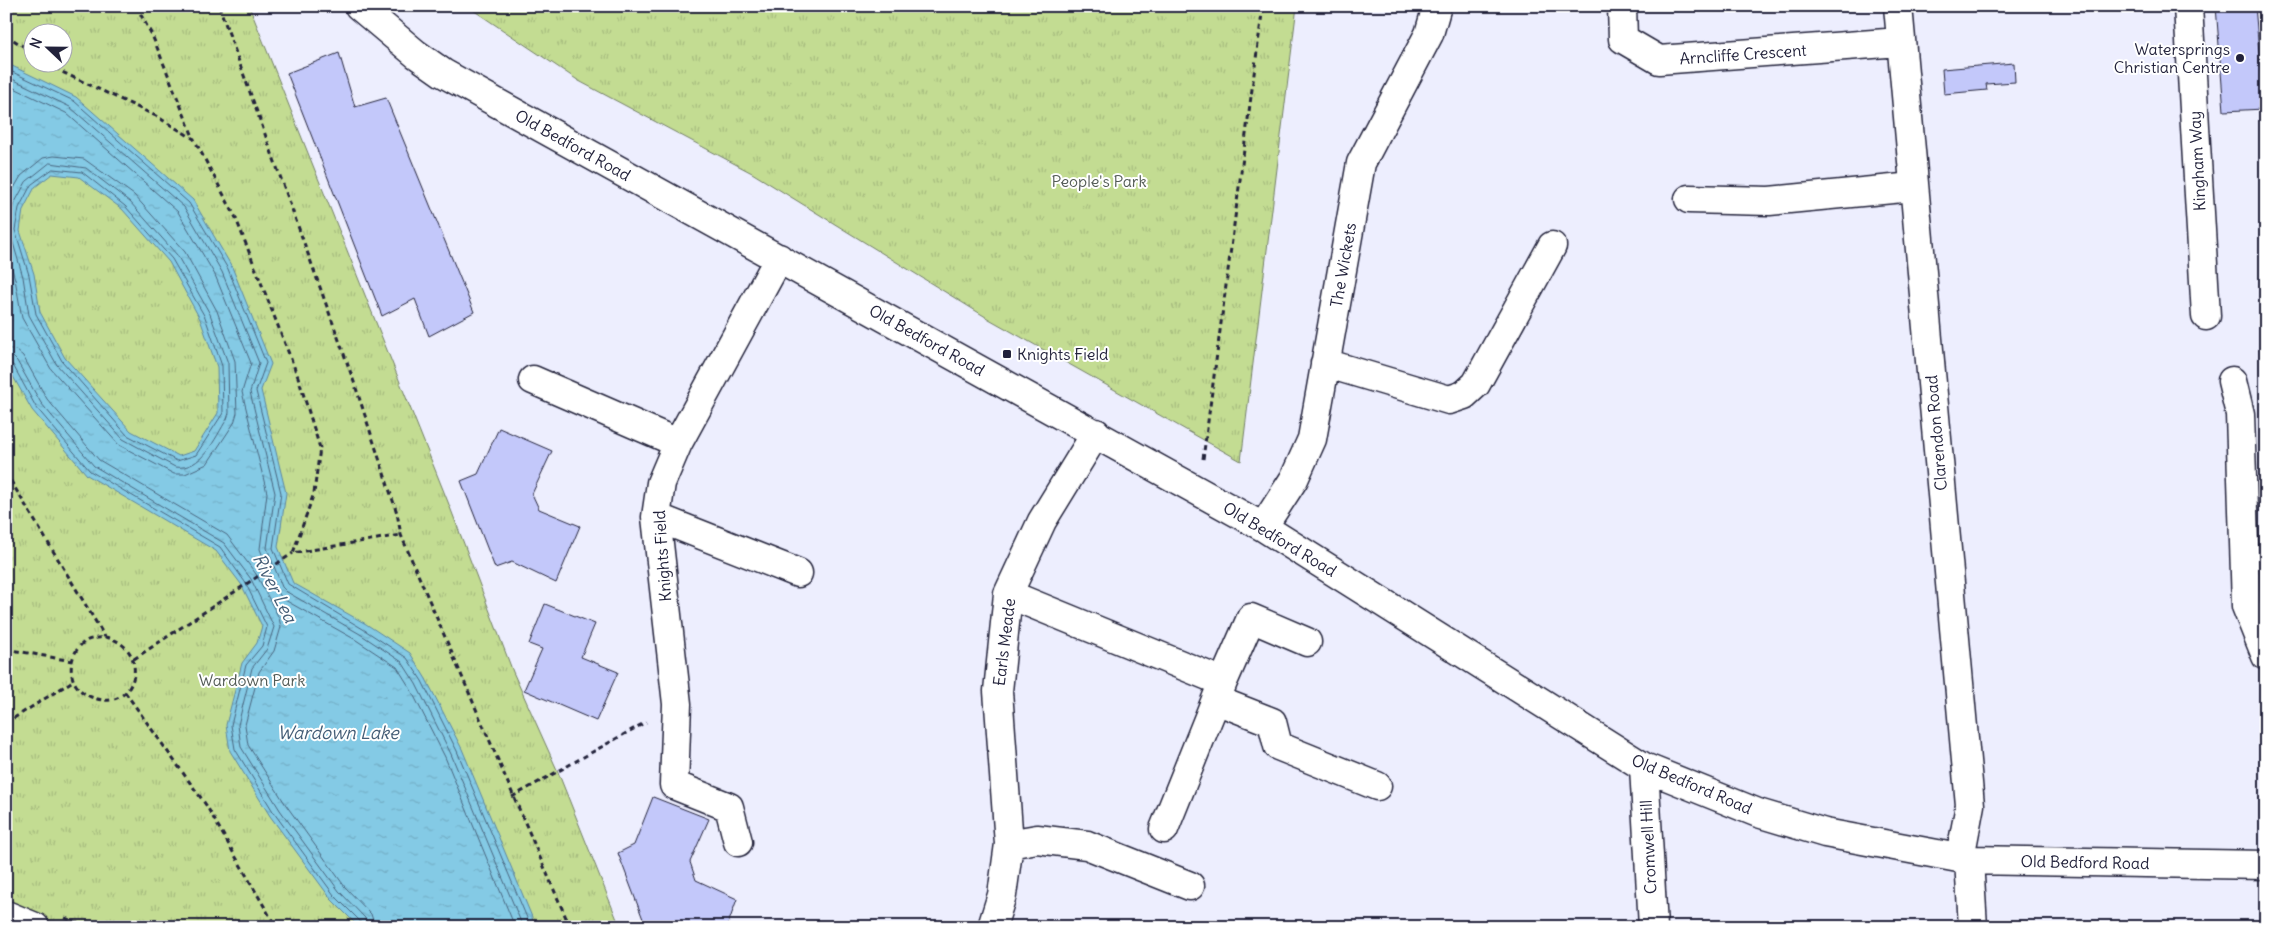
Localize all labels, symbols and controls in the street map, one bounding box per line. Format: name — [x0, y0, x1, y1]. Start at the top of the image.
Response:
north arrow — [22, 22, 72, 72]
text: N — [26, 35, 46, 51]
place label: Watersprings Christian Centre — [2114, 39, 2230, 77]
street label: Arncliffe Crescent — [1679, 40, 1808, 68]
marker: Watersprings Christian Centre — [2234, 52, 2246, 64]
street label: Old Bedford Road — [512, 105, 634, 185]
street label: Kingham Way — [2184, 111, 2210, 211]
park label: People's Park — [1051, 171, 1147, 191]
street label: The Wickets — [1326, 221, 1360, 309]
street label: Old Bedford Road — [866, 300, 988, 380]
place label: Knights Field — [1017, 344, 1109, 364]
marker: Knights Field — [1001, 348, 1013, 360]
street label: Clarendon Road — [1921, 374, 1951, 492]
street label: Old Bedford Road — [1220, 497, 1340, 581]
street label: Knights Field — [649, 510, 675, 602]
water label: River Lea — [248, 549, 303, 628]
street label: Earls Meade — [989, 597, 1019, 687]
park label: Wardown Park — [199, 670, 305, 690]
water label: Wardown Lake — [277, 721, 400, 744]
street label: Old Bedford Road — [1629, 750, 1755, 818]
street label: Cromwell Hill — [1636, 799, 1660, 895]
street label: Old Bedford Road — [2020, 851, 2150, 873]

